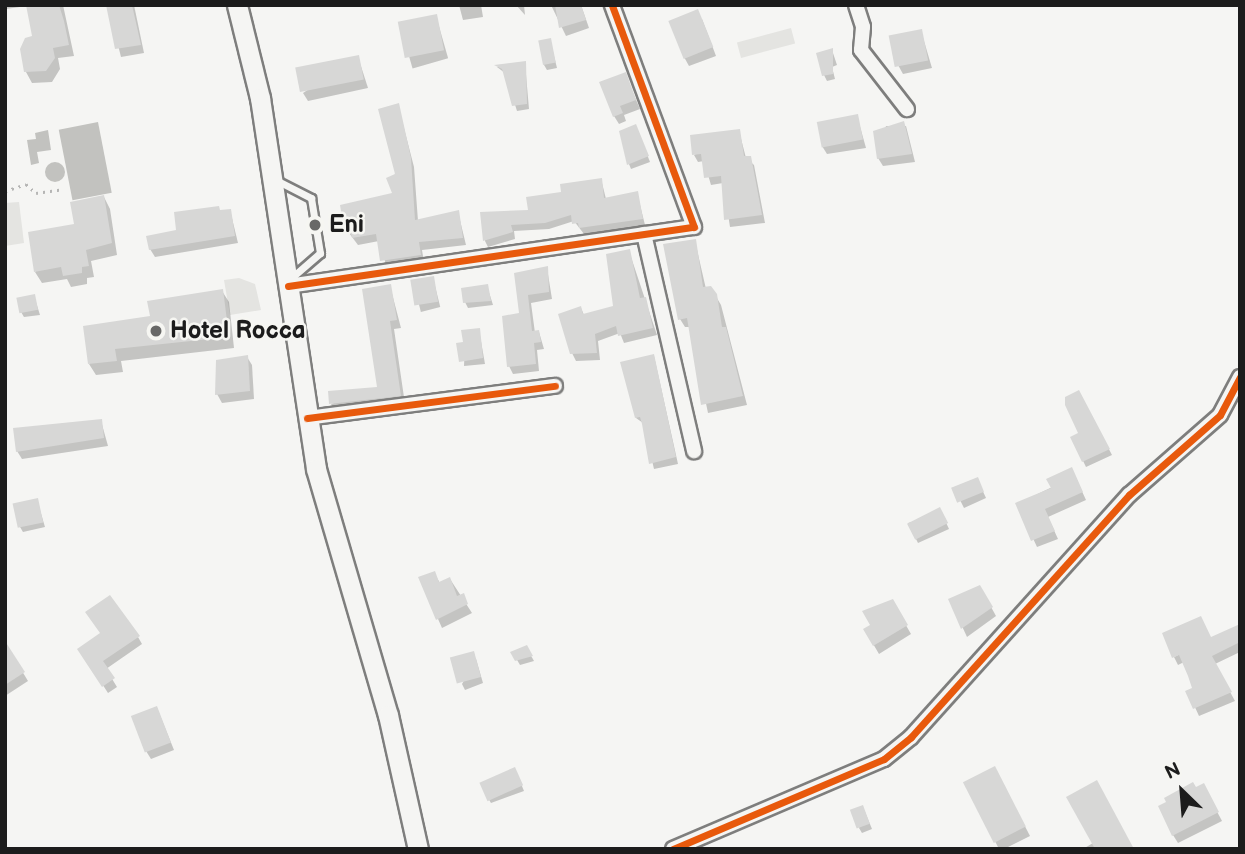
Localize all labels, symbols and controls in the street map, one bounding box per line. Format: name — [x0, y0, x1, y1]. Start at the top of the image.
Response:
place label: Eni — [329, 211, 364, 239]
marker: Eni — [307, 217, 323, 233]
place label: Hotel Rocca — [170, 317, 306, 345]
marker: Hotel Rocca — [148, 323, 164, 339]
north arrow — [1147, 756, 1217, 826]
text: N — [1162, 758, 1184, 785]

